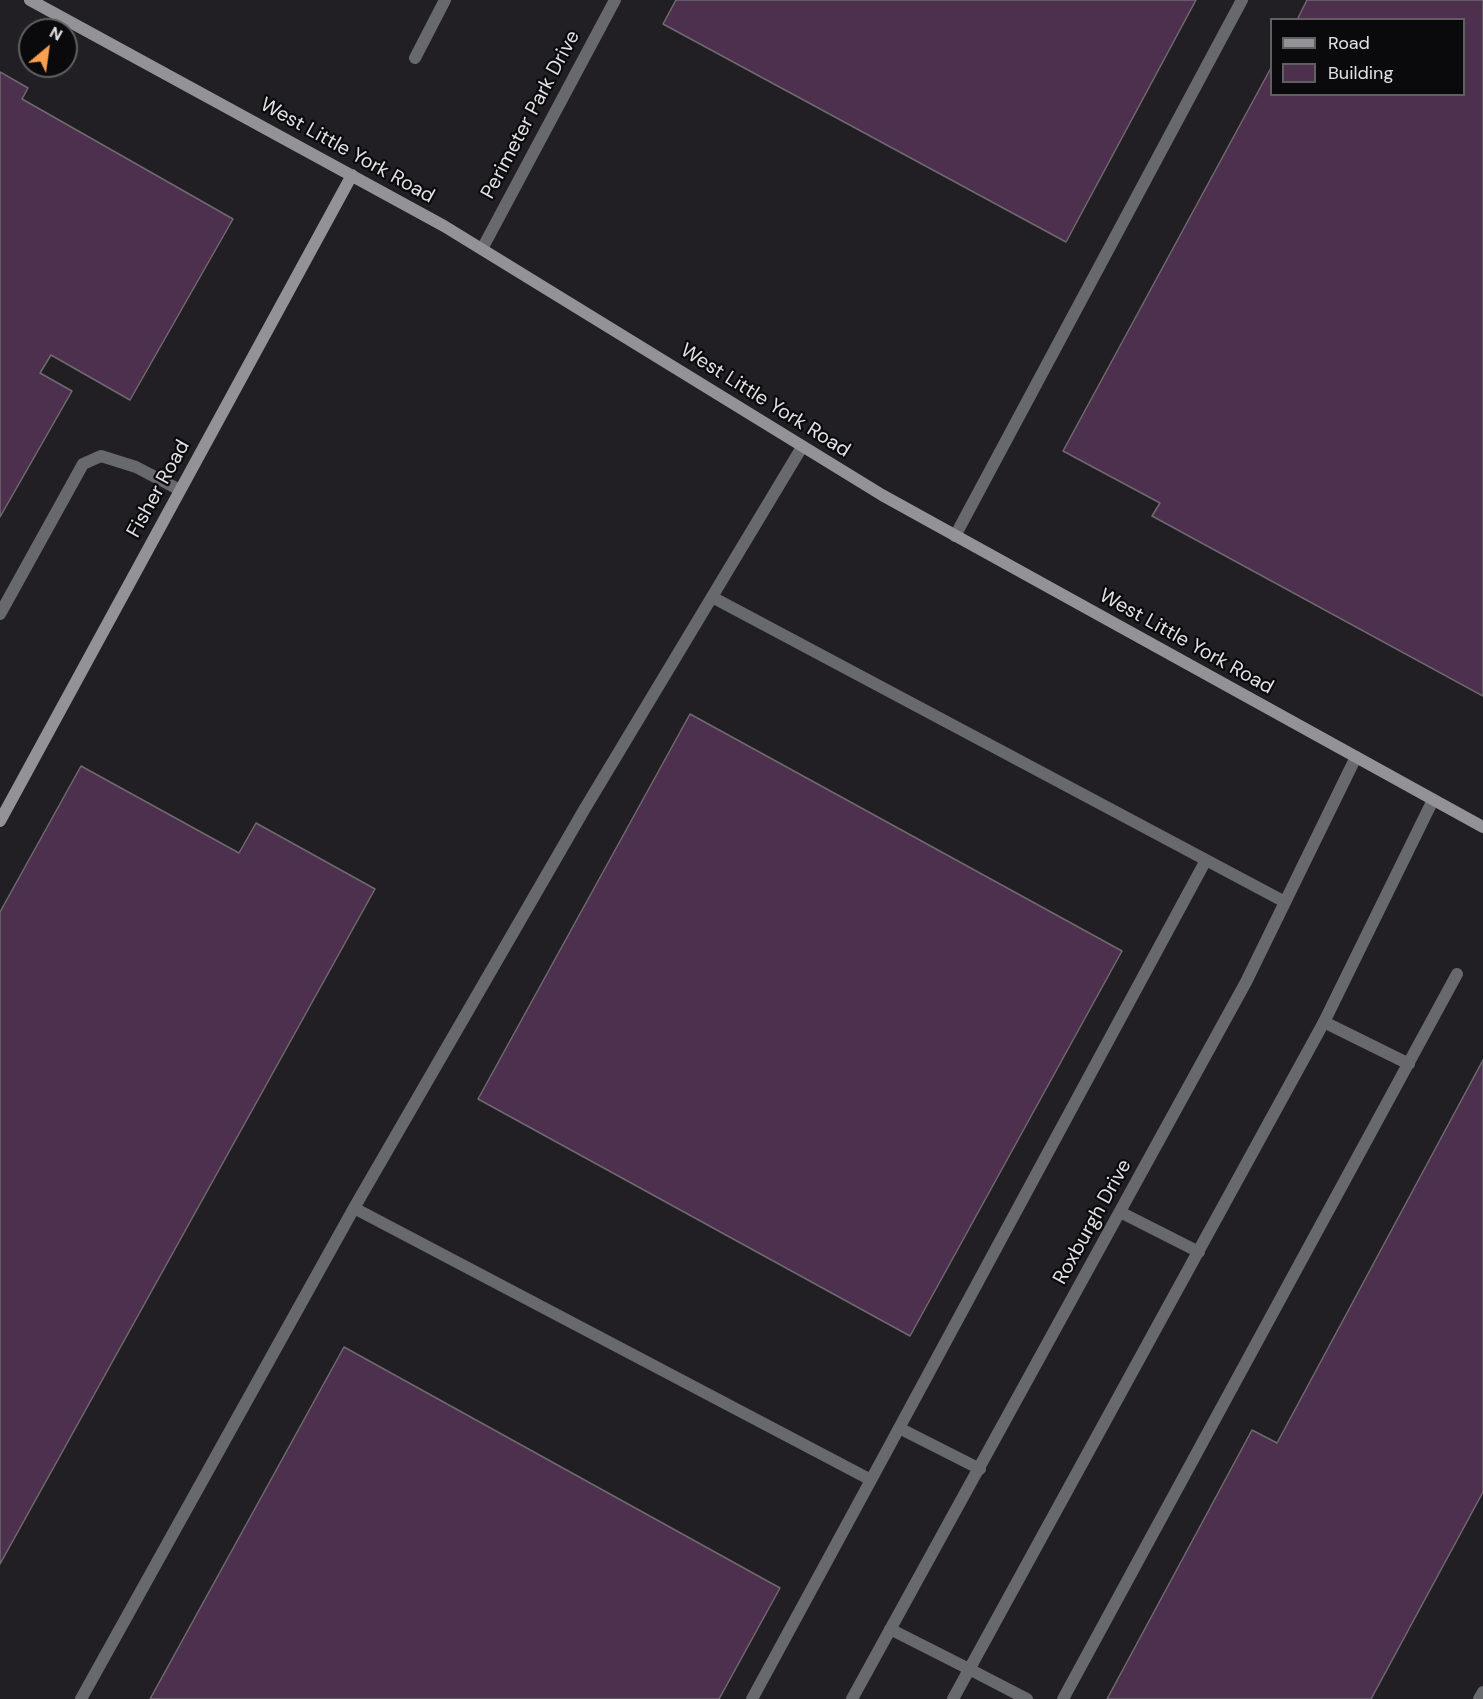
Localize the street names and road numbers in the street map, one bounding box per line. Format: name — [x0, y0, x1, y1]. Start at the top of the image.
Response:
street label: Perimeter Park Drive — [476, 27, 586, 203]
street label: West Little York Road — [256, 93, 438, 209]
street label: West Little York Road — [676, 339, 854, 463]
street label: Fisher Road — [122, 436, 196, 542]
street label: West Little York Road — [1095, 584, 1277, 700]
street label: Roxburgh Drive — [1049, 1155, 1137, 1289]

